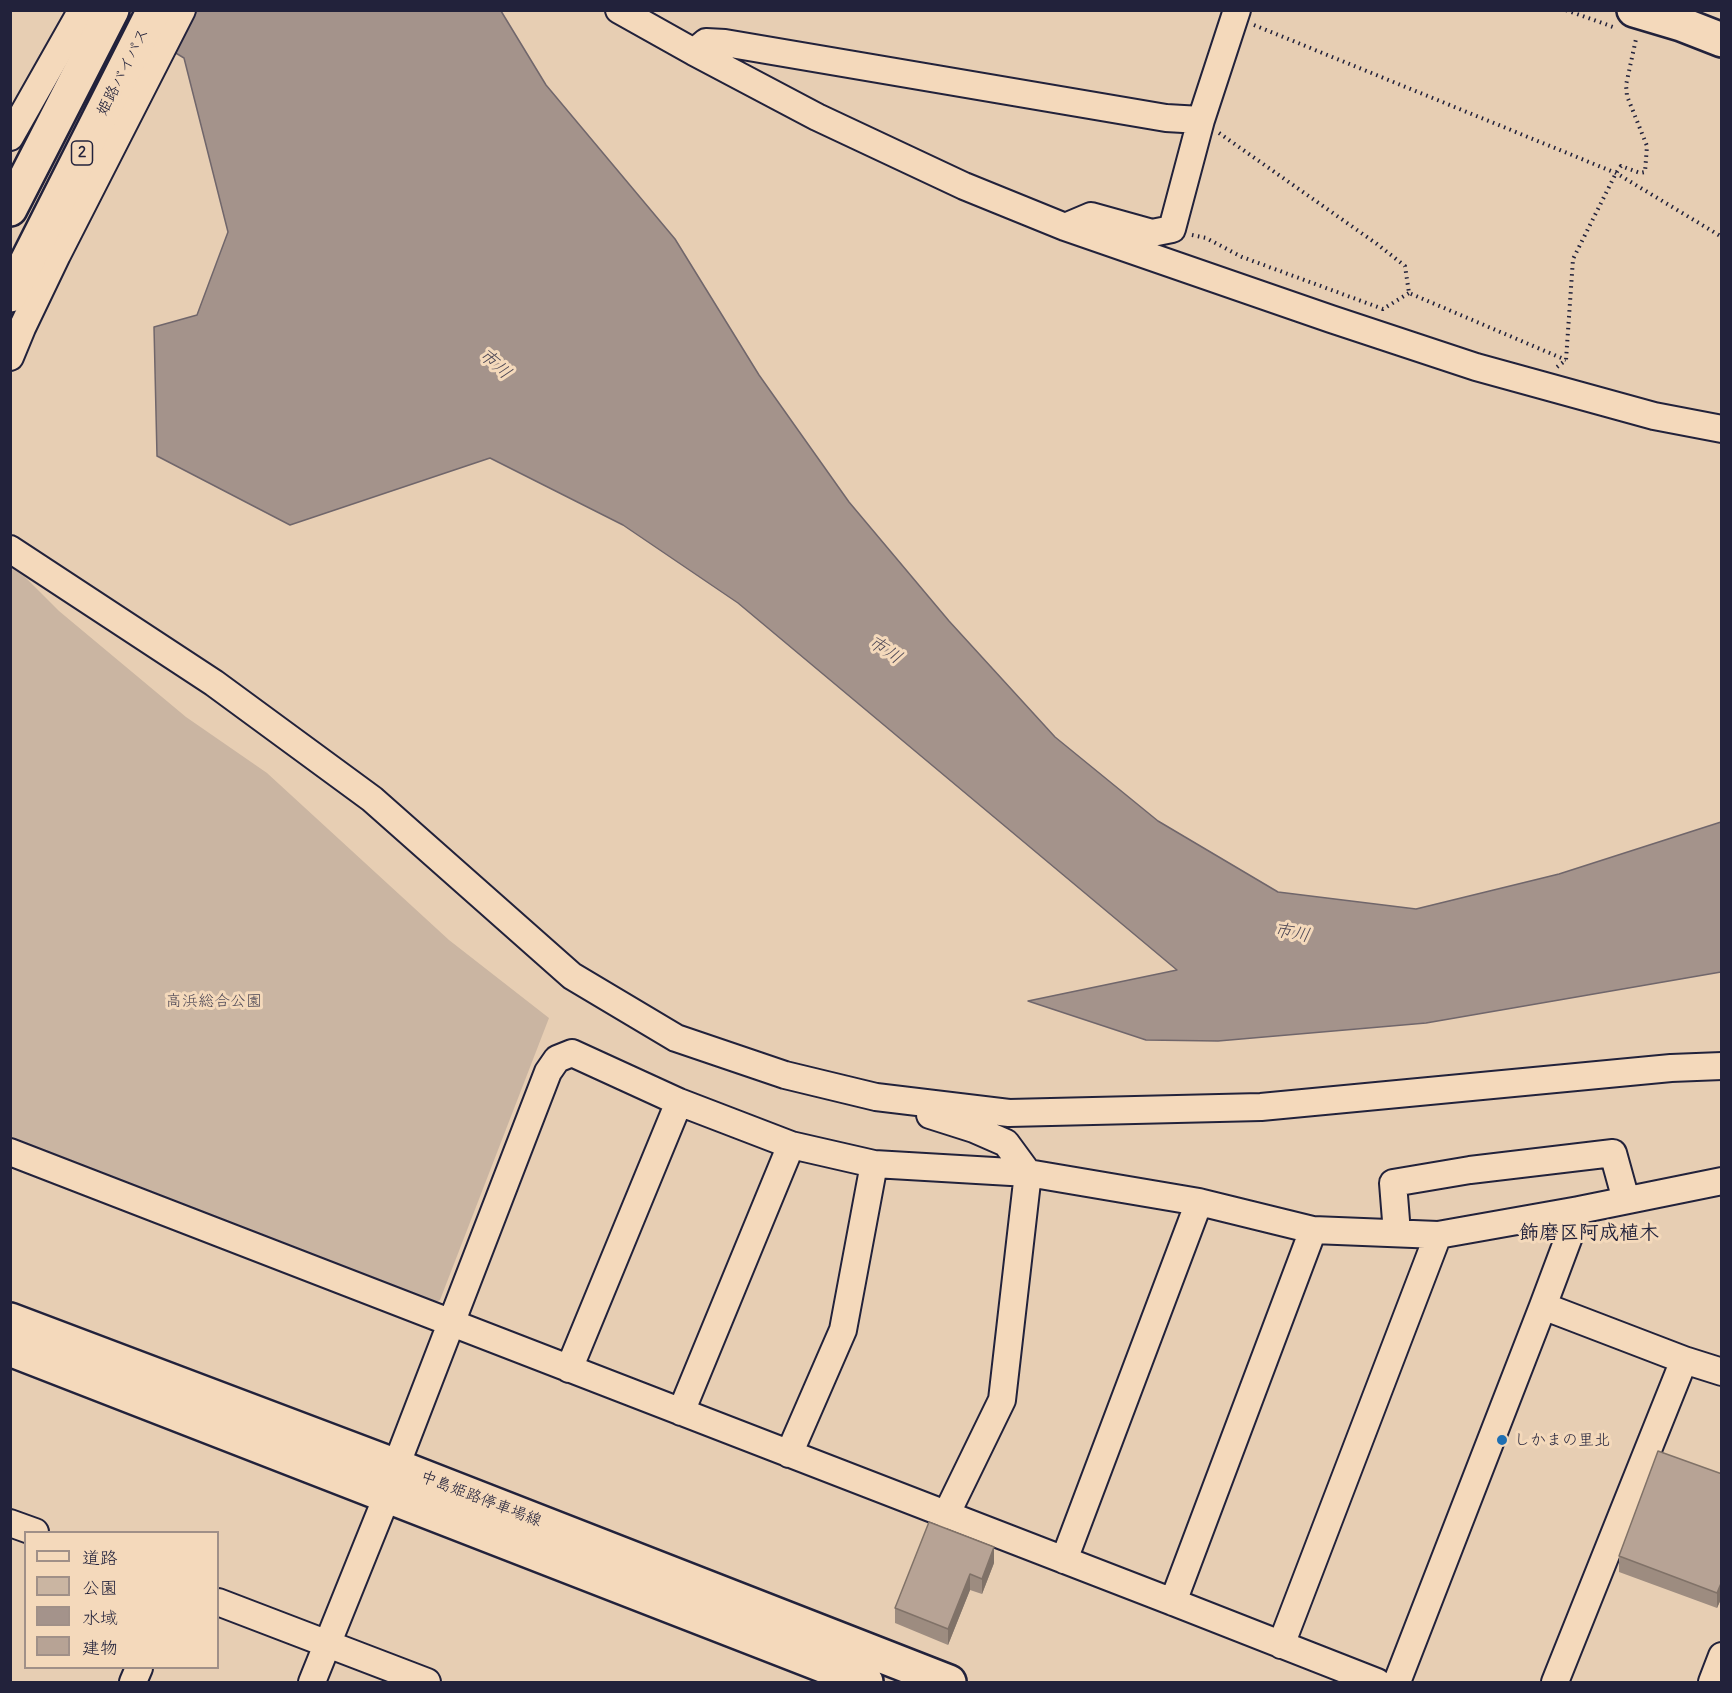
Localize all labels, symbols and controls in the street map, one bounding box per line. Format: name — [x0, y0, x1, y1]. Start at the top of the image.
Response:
street label: 姫路バイパス — [93, 25, 153, 119]
road number: 2 — [72, 141, 92, 165]
water label: 市川 — [474, 344, 516, 384]
water label: 市川 — [864, 631, 906, 669]
water label: 市川 — [1272, 919, 1312, 947]
park label: 高浜総合公園 — [166, 991, 262, 1011]
district label: 飾磨区阿成植木 — [1519, 1221, 1659, 1245]
place label: しかまの里北 — [1514, 1430, 1610, 1450]
marker: しかまの里北 — [1495, 1433, 1509, 1447]
street label: 中島姫路停車場線 — [418, 1467, 544, 1531]
legend — [24, 1531, 219, 1669]
text: 道路 — [82, 1546, 118, 1569]
text: 公園 — [82, 1576, 118, 1599]
text: 水域 — [82, 1606, 118, 1629]
text: 建物 — [82, 1636, 118, 1659]

